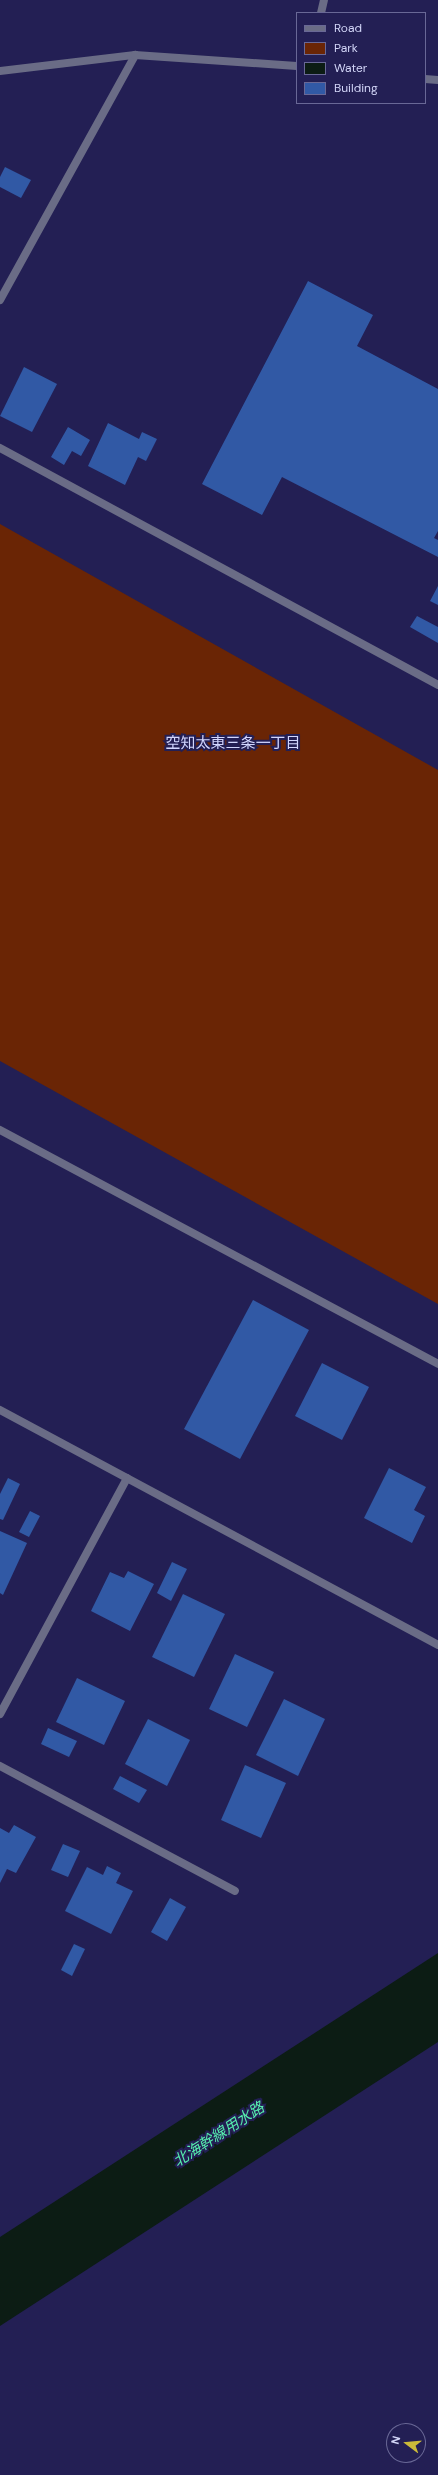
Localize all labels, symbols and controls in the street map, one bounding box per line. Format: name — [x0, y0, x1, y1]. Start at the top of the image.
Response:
legend — [296, 12, 426, 104]
text: Road — [334, 20, 362, 36]
text: Park — [334, 40, 358, 56]
text: Water — [334, 60, 367, 76]
text: Building — [334, 80, 378, 96]
district label: 空知太東三条一丁目 — [166, 735, 300, 753]
water label: 北海幹線用水路 — [170, 2099, 268, 2171]
north arrow — [386, 2423, 426, 2463]
text: N — [388, 2434, 403, 2446]

